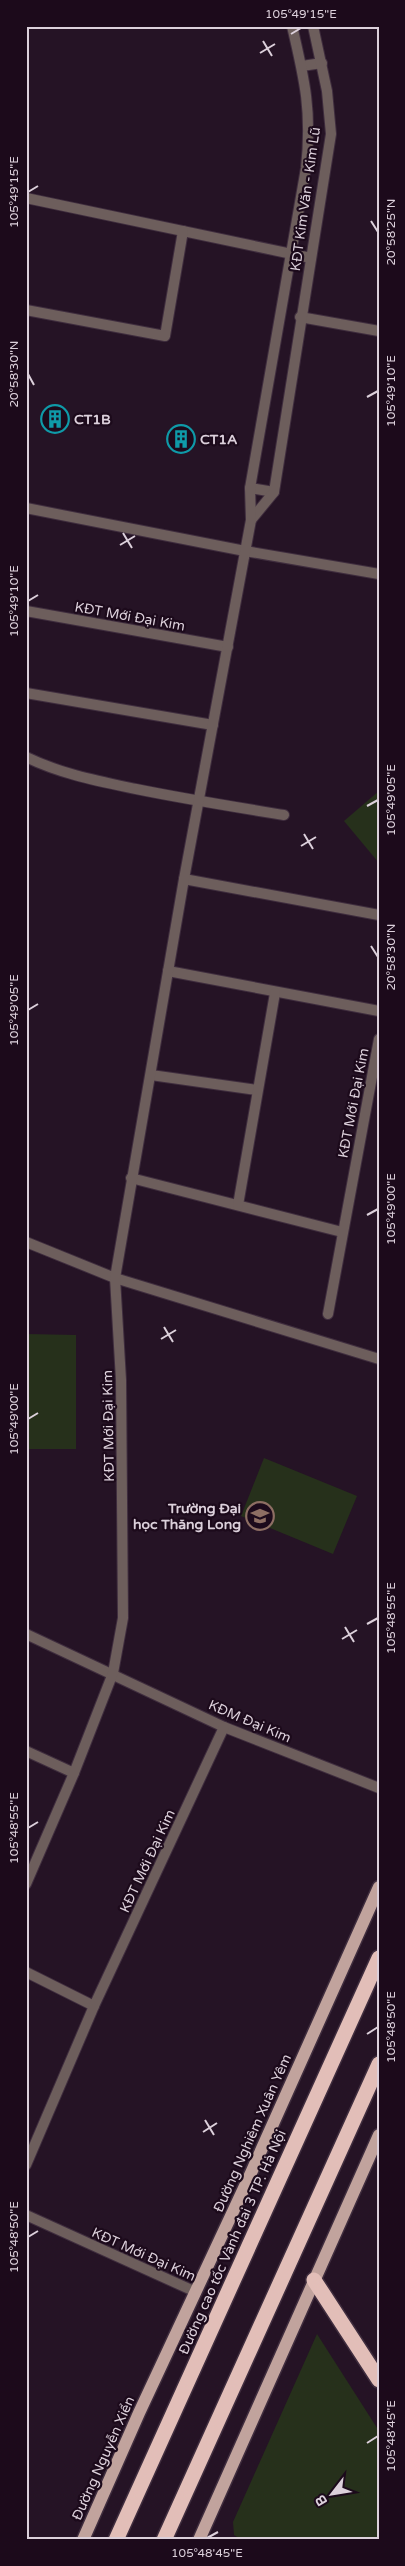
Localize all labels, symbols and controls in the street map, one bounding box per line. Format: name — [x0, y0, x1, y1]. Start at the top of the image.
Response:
text: 105°49'15"E — [265, 7, 337, 21]
street label: KĐT Kim Văn - Kim Lũ — [287, 126, 324, 272]
text: 105°49'15"E — [7, 156, 21, 228]
text: 20°58'25"N — [384, 199, 398, 266]
text: 20°58'30"N — [7, 341, 21, 408]
text: 105°49'10"E — [384, 355, 398, 427]
building icon: CT1B — [40, 404, 70, 434]
place label: CT1B — [74, 411, 111, 428]
building icon: CT1A — [166, 424, 196, 454]
place label: CT1A — [200, 431, 238, 448]
text: 105°49'10"E — [7, 565, 21, 637]
street label: KĐT Mới Đại Kim — [73, 598, 186, 635]
text: 105°49'05"E — [384, 764, 398, 836]
text: 20°58'30"N — [384, 924, 398, 991]
text: 105°49'05"E — [7, 974, 21, 1046]
street label: KĐT Mới Đại Kim — [334, 1047, 373, 1160]
text: 105°49'00"E — [384, 1173, 398, 1245]
street label: KĐT Mới Đại Kim — [99, 1370, 118, 1482]
text: 105°49'00"E — [7, 1383, 21, 1455]
place label: Trường Đại học Thăng Long — [133, 1500, 241, 1533]
school or university icon: Trường Đại học Thăng Long — [245, 1501, 275, 1531]
text: 105°48'55"E — [384, 1582, 398, 1654]
street label: KĐM Đại Kim — [206, 1696, 294, 1747]
text: 105°48'55"E — [7, 1792, 21, 1864]
street label: KĐT Mới Đại Kim — [116, 1807, 179, 1916]
text: 105°48'50"E — [384, 1991, 398, 2063]
street label: Đường Nghiêm Xuân Yêm — [210, 2052, 295, 2215]
street label: Đường cao tốc Vành đai 3 TP. Hà Nội — [175, 2127, 290, 2357]
text: 105°48'50"E — [7, 2201, 21, 2273]
street label: KĐT Mới Đại Kim — [89, 2224, 198, 2285]
street label: Đường Nguyễn Xiển — [68, 2394, 138, 2523]
text: 105°48'45"E — [384, 2400, 398, 2472]
north arrow — [308, 2468, 358, 2518]
text: B — [311, 2492, 331, 2509]
text: 105°48'45"E — [171, 2546, 243, 2560]

